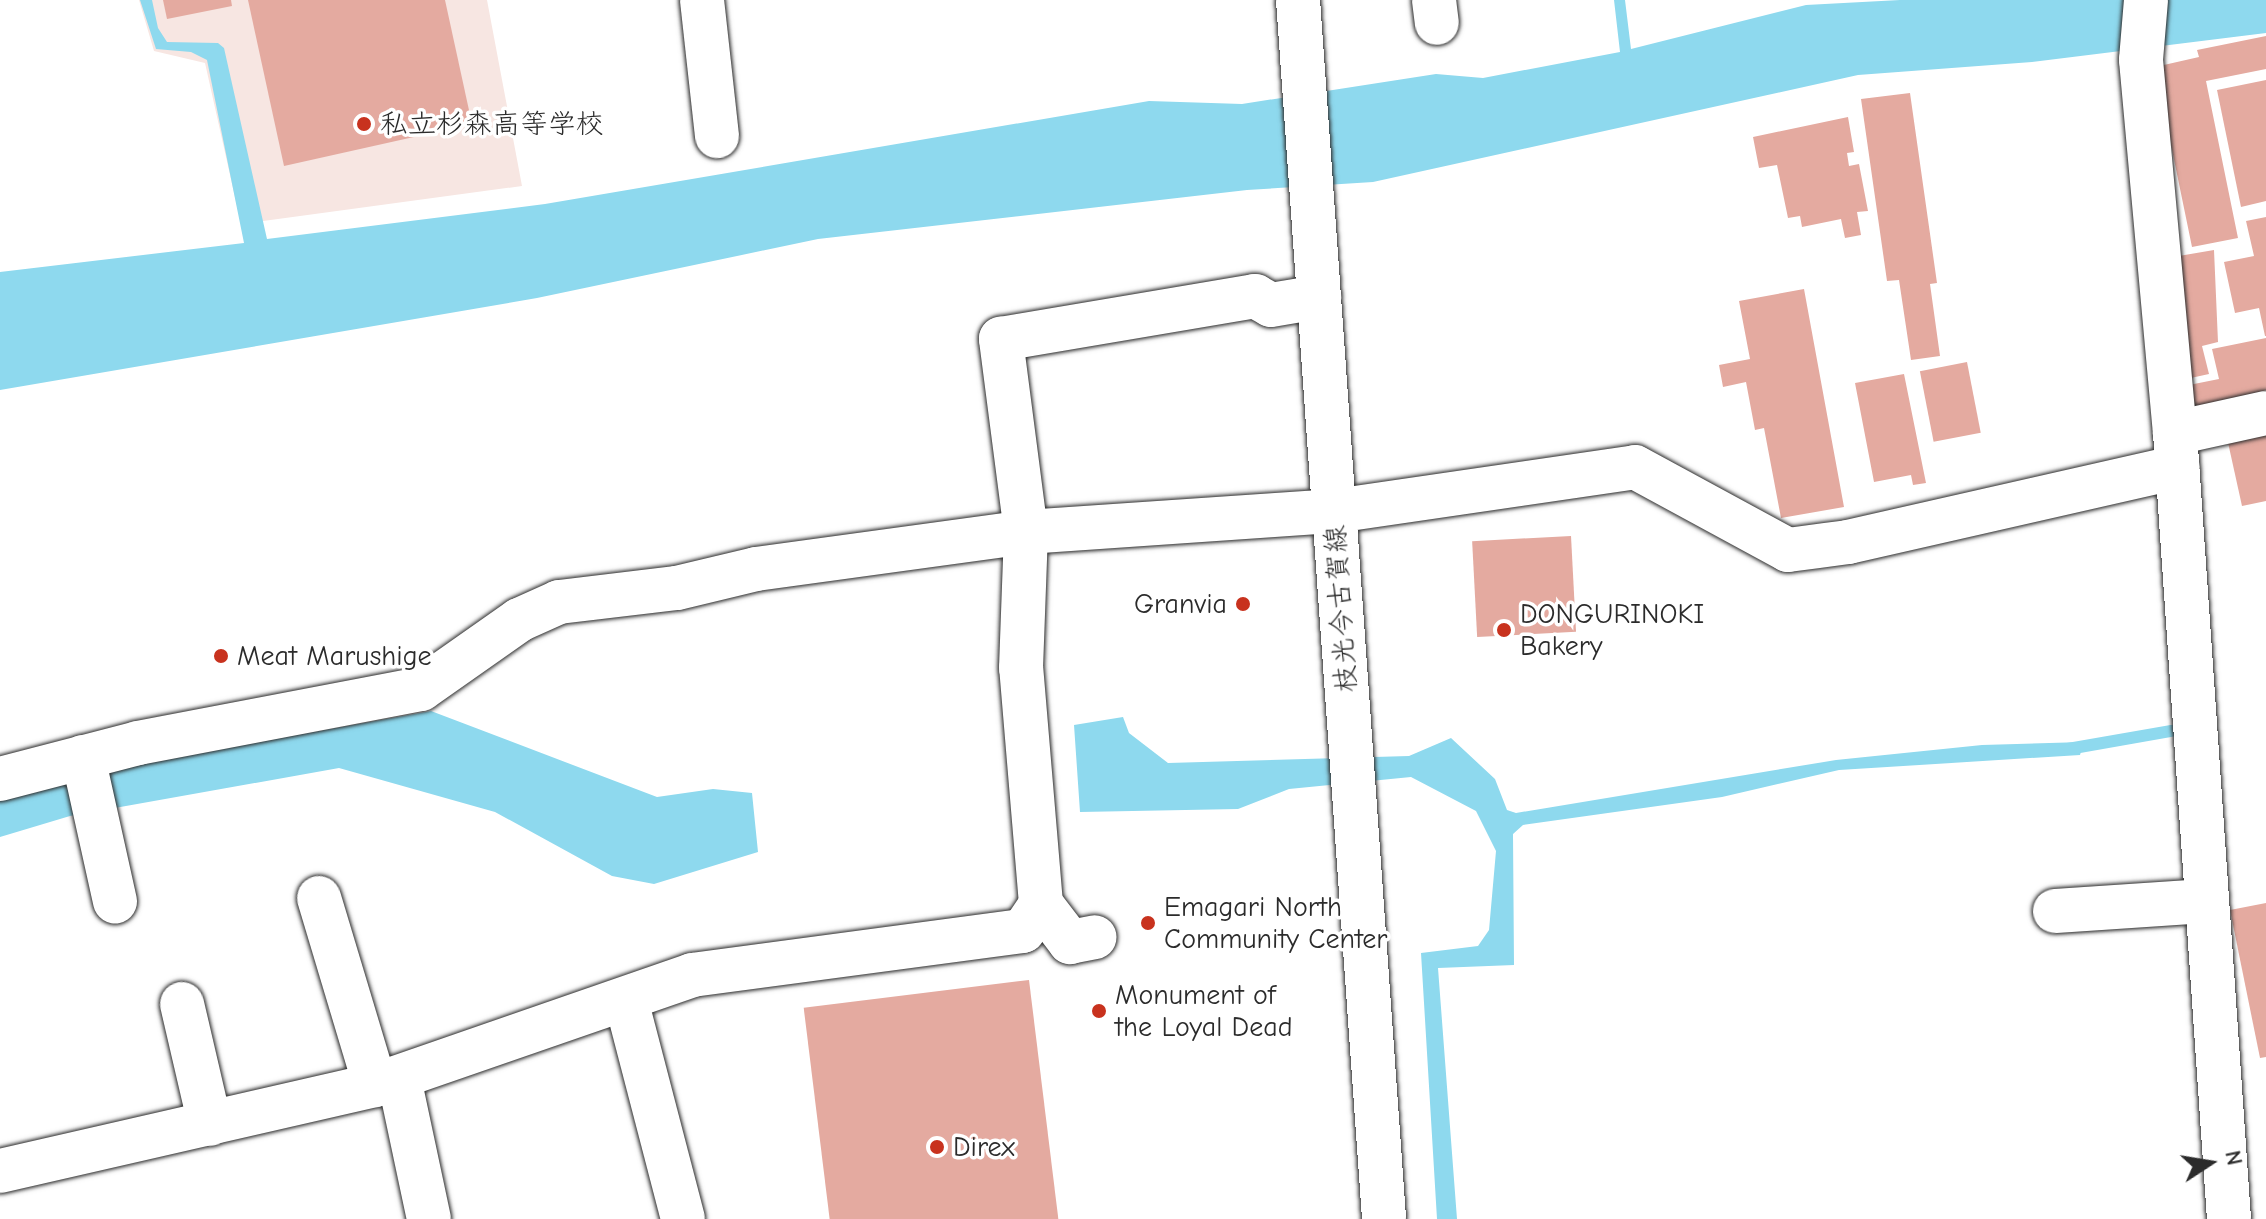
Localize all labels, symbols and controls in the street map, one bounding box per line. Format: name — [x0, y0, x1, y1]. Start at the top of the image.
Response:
place label: 私立杉森高等学校 — [380, 107, 604, 141]
marker: 私立杉森高等学校 — [355, 115, 373, 133]
street label: 枝光今古賀線 — [1318, 524, 1364, 694]
place label: Granvia — [1134, 587, 1227, 621]
marker: Granvia — [1234, 595, 1252, 613]
place label: DONGURINOKI Bakery — [1520, 597, 1704, 663]
marker: DONGURINOKI Bakery — [1495, 621, 1513, 639]
place label: Meat Marushige — [237, 639, 432, 673]
marker: Meat Marushige — [212, 647, 230, 665]
place label: Emagari North Community Center — [1164, 890, 1387, 956]
marker: Emagari North Community Center — [1139, 914, 1157, 932]
place label: Monument of the Loyal Dead — [1115, 978, 1293, 1044]
marker: Monument of the Loyal Dead — [1090, 1002, 1108, 1020]
north arrow — [2170, 1123, 2250, 1203]
place label: Direx — [953, 1130, 1015, 1164]
marker: Direx — [928, 1138, 946, 1156]
text: N — [2219, 1148, 2248, 1168]

